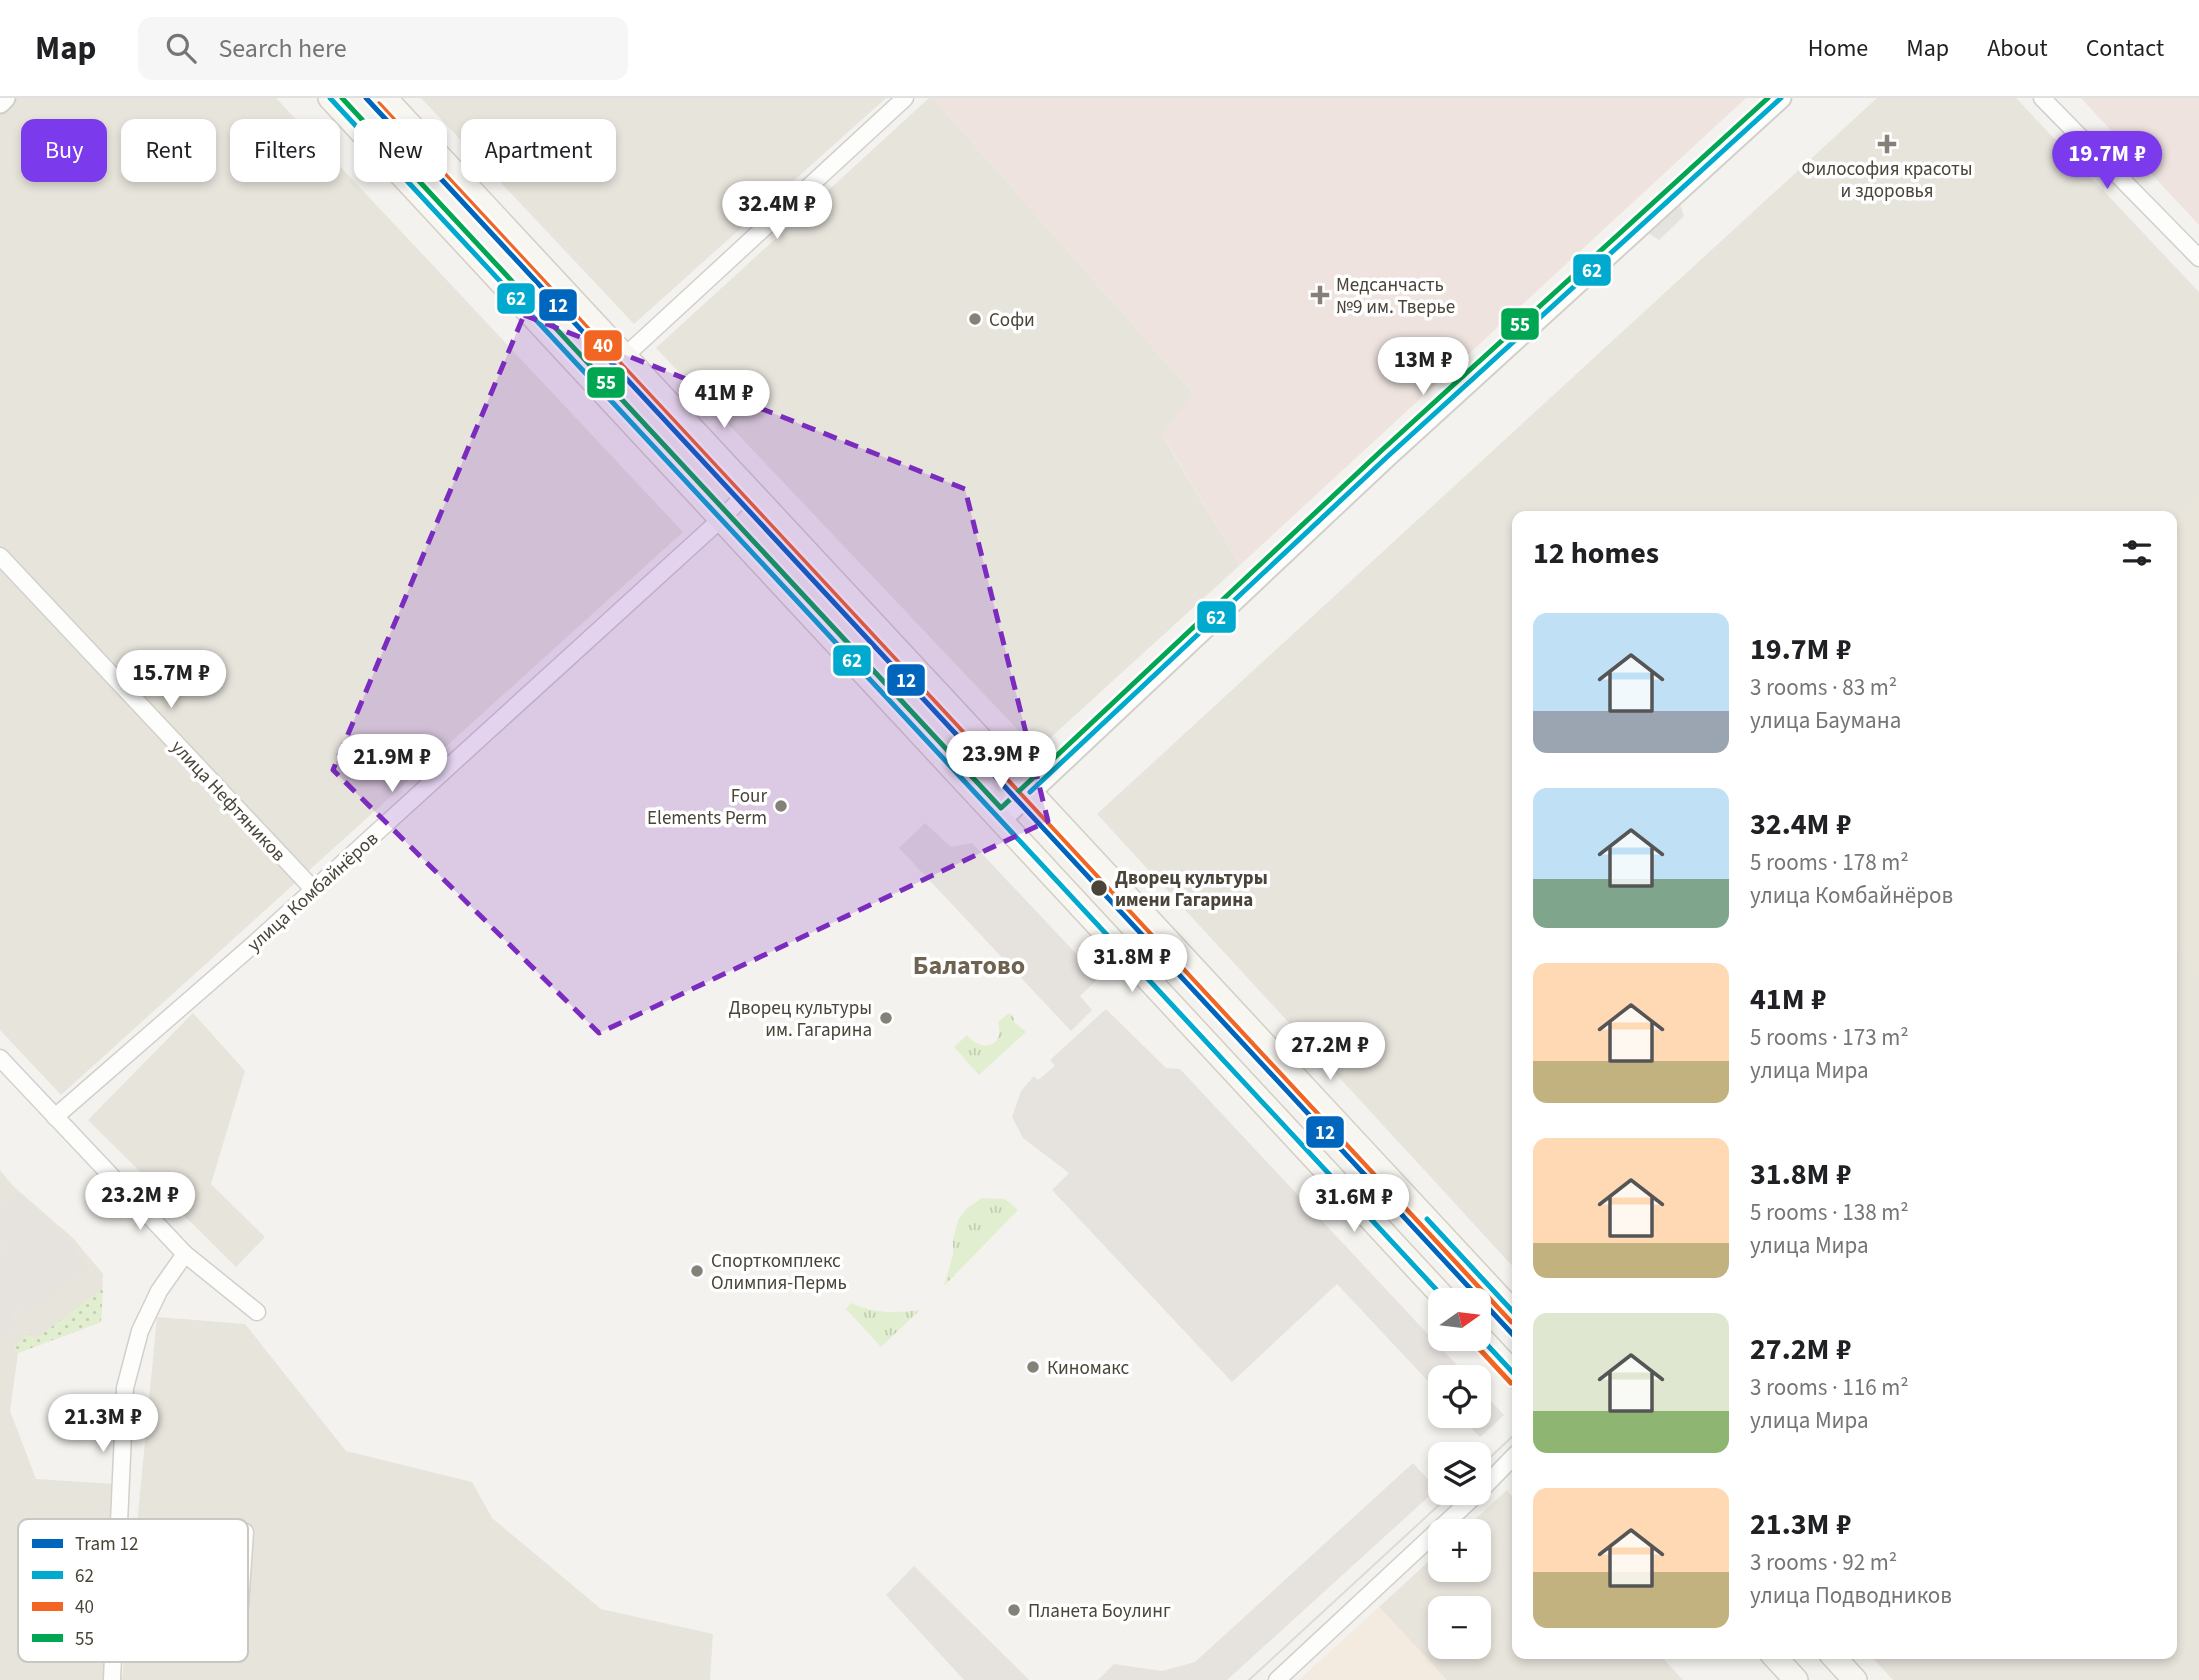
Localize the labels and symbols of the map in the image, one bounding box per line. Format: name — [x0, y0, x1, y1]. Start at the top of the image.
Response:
pin: 19.7M ₽ — [2042, 132, 2172, 191]
marker: Философия красоты и здоровья — [1877, 134, 1897, 154]
place label: Философия красоты и здоровья — [1802, 156, 1972, 205]
pin: 32.4M ₽ — [712, 181, 842, 241]
line badge: 62 — [1572, 253, 1612, 287]
text: 62 — [1582, 258, 1602, 285]
place label: Медсанчасть №9 им. Тверье — [1336, 272, 1455, 321]
line badge: 62 — [496, 282, 536, 315]
marker: Медсанчасть №9 им. Тверье — [1310, 285, 1330, 305]
text: 62 — [506, 286, 526, 313]
line badge: 12 — [538, 288, 578, 322]
text: 12 — [548, 293, 568, 320]
place label: Софи — [989, 307, 1035, 334]
line badge: 55 — [1500, 307, 1540, 341]
marker: Софи — [967, 311, 983, 327]
text: 55 — [1510, 312, 1530, 339]
line badge: 40 — [583, 329, 623, 362]
text: 40 — [593, 333, 613, 360]
pin: 13M ₽ — [1374, 338, 1472, 397]
line badge: 55 — [586, 366, 626, 399]
text: 55 — [596, 370, 616, 397]
pin: 41M ₽ — [675, 370, 773, 430]
line badge: 62 — [1196, 600, 1237, 634]
text: 62 — [1206, 605, 1226, 632]
line badge: 62 — [832, 644, 872, 677]
text: 62 — [842, 648, 862, 675]
pin: 15.7M ₽ — [106, 650, 236, 710]
line badge: 12 — [886, 663, 926, 697]
text: 12 — [896, 668, 916, 695]
pin: 23.9M ₽ — [936, 732, 1066, 791]
street label: улица Нефтяников — [164, 734, 291, 868]
pin: 21.9M ₽ — [327, 734, 457, 794]
place label: Four Elements Perm — [647, 783, 767, 832]
marker: Four Elements Perm — [773, 798, 789, 814]
street label: улица Комбайнёров — [242, 826, 384, 958]
place label: Дворец культуры имени Гагарина — [1115, 865, 1268, 914]
marker: Дворец культуры имени Гагарина — [1089, 878, 1109, 898]
pin: 31.8M ₽ — [1067, 934, 1197, 994]
district label: Балатово — [913, 947, 1025, 984]
place label: Дворец культуры им. Гагарина — [729, 995, 872, 1044]
marker: Дворец культуры им. Гагарина — [878, 1010, 894, 1026]
pin: 27.2M ₽ — [1265, 1023, 1395, 1082]
line badge: 12 — [1305, 1115, 1345, 1149]
text: 12 — [1315, 1120, 1335, 1147]
pin: 23.2M ₽ — [75, 1172, 205, 1232]
pin: 31.6M ₽ — [1289, 1174, 1419, 1234]
place label: Спорткомплекс Олимпия-Пермь — [711, 1248, 847, 1297]
marker: Спорткомплекс Олимпия-Пермь — [689, 1263, 705, 1279]
north arrow — [1428, 1288, 1491, 1351]
place label: Киномакс — [1047, 1355, 1129, 1382]
marker: Киномакс — [1025, 1359, 1041, 1375]
pin: 21.3M ₽ — [38, 1394, 168, 1454]
legend — [18, 1519, 248, 1662]
text: Tram 12 — [75, 1531, 138, 1558]
text: 62 — [75, 1563, 94, 1590]
text: 40 — [75, 1594, 94, 1621]
place label: Планета Боулинг — [1028, 1598, 1171, 1625]
marker: Планета Боулинг — [1006, 1602, 1022, 1618]
text: 55 — [75, 1626, 94, 1653]

